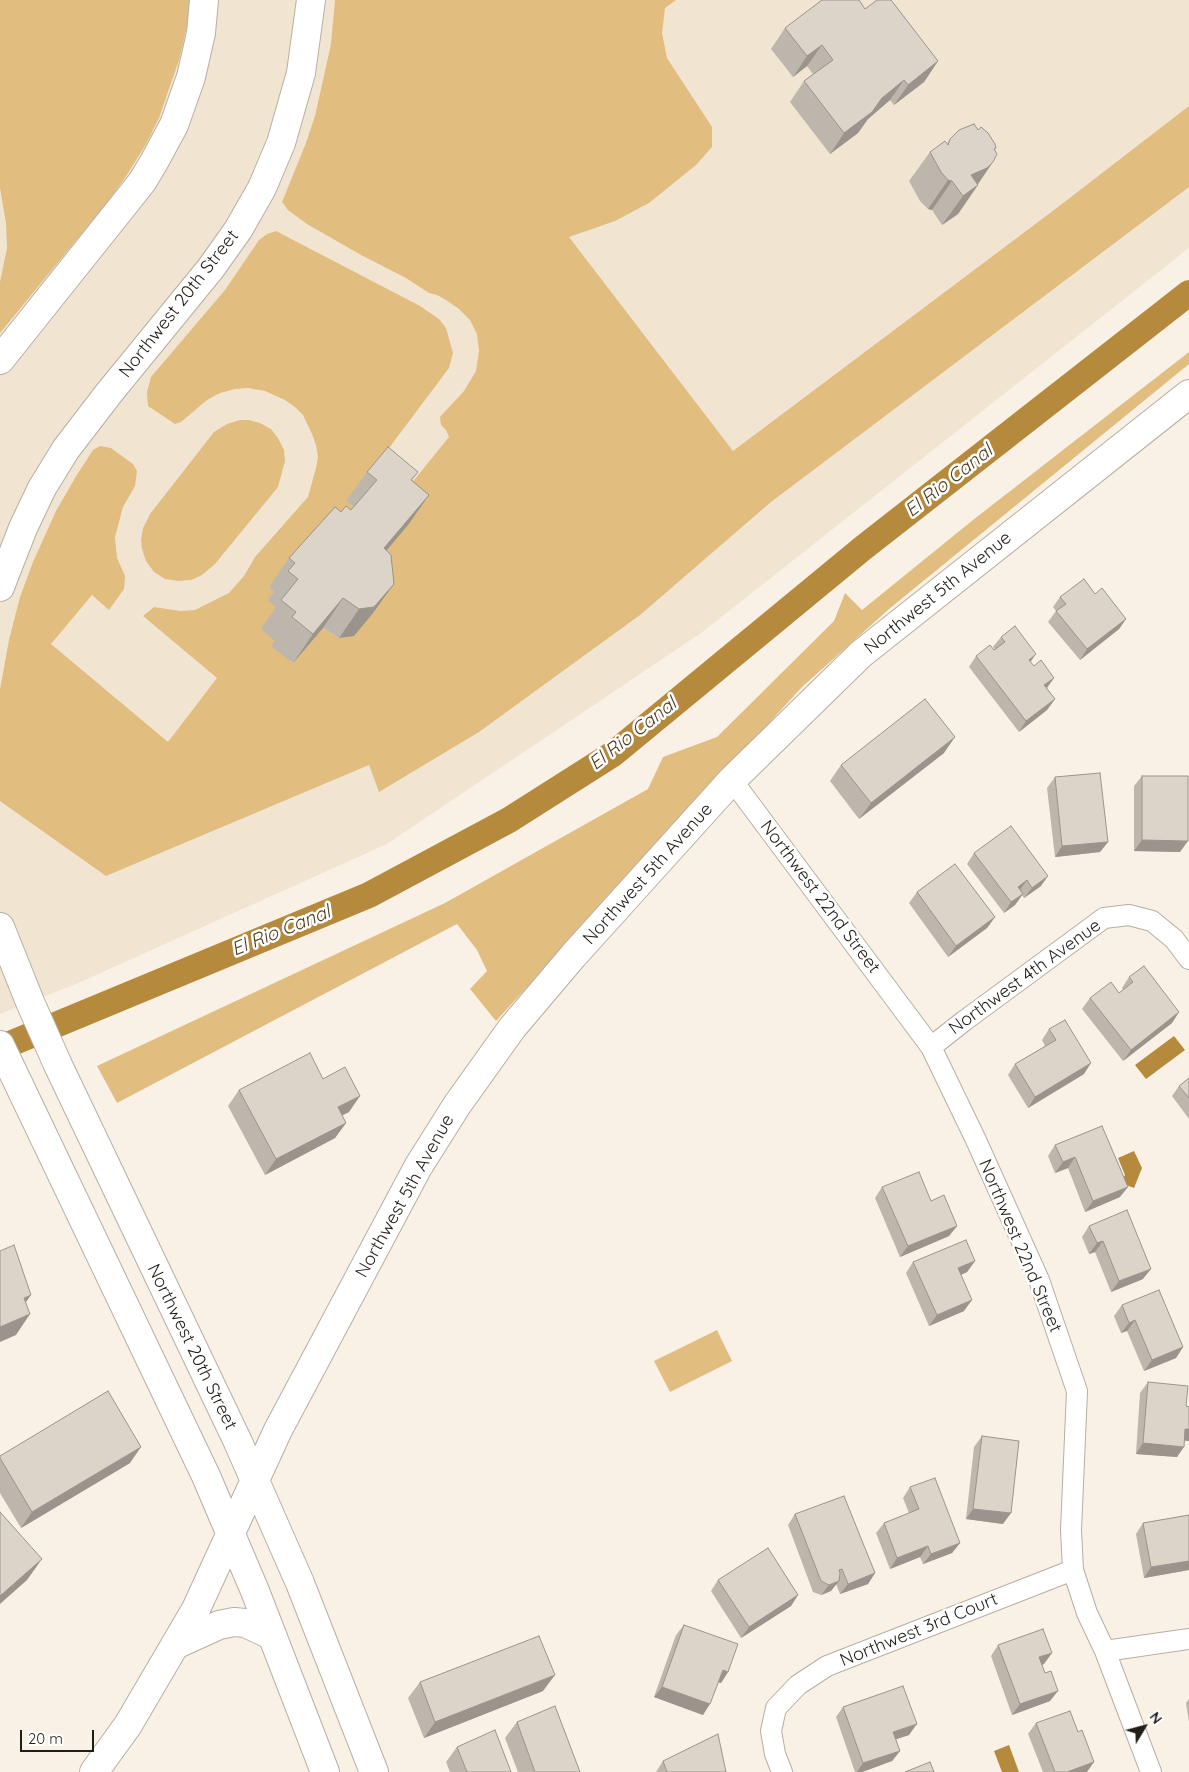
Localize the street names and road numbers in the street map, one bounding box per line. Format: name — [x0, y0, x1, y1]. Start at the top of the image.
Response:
street label: Northwest 20th Street — [115, 226, 243, 382]
street label: Northwest 5th Avenue — [860, 527, 1016, 659]
street label: Northwest 5th Avenue — [579, 799, 717, 949]
street label: Northwest 22nd Street — [755, 816, 885, 978]
street label: Northwest 4th Avenue — [945, 915, 1105, 1039]
street label: Northwest 5th Avenue — [351, 1111, 459, 1281]
street label: Northwest 22nd Street — [974, 1156, 1066, 1336]
street label: Northwest 20th Street — [143, 1261, 241, 1433]
street label: Northwest 3rd Court — [837, 1589, 1001, 1671]

